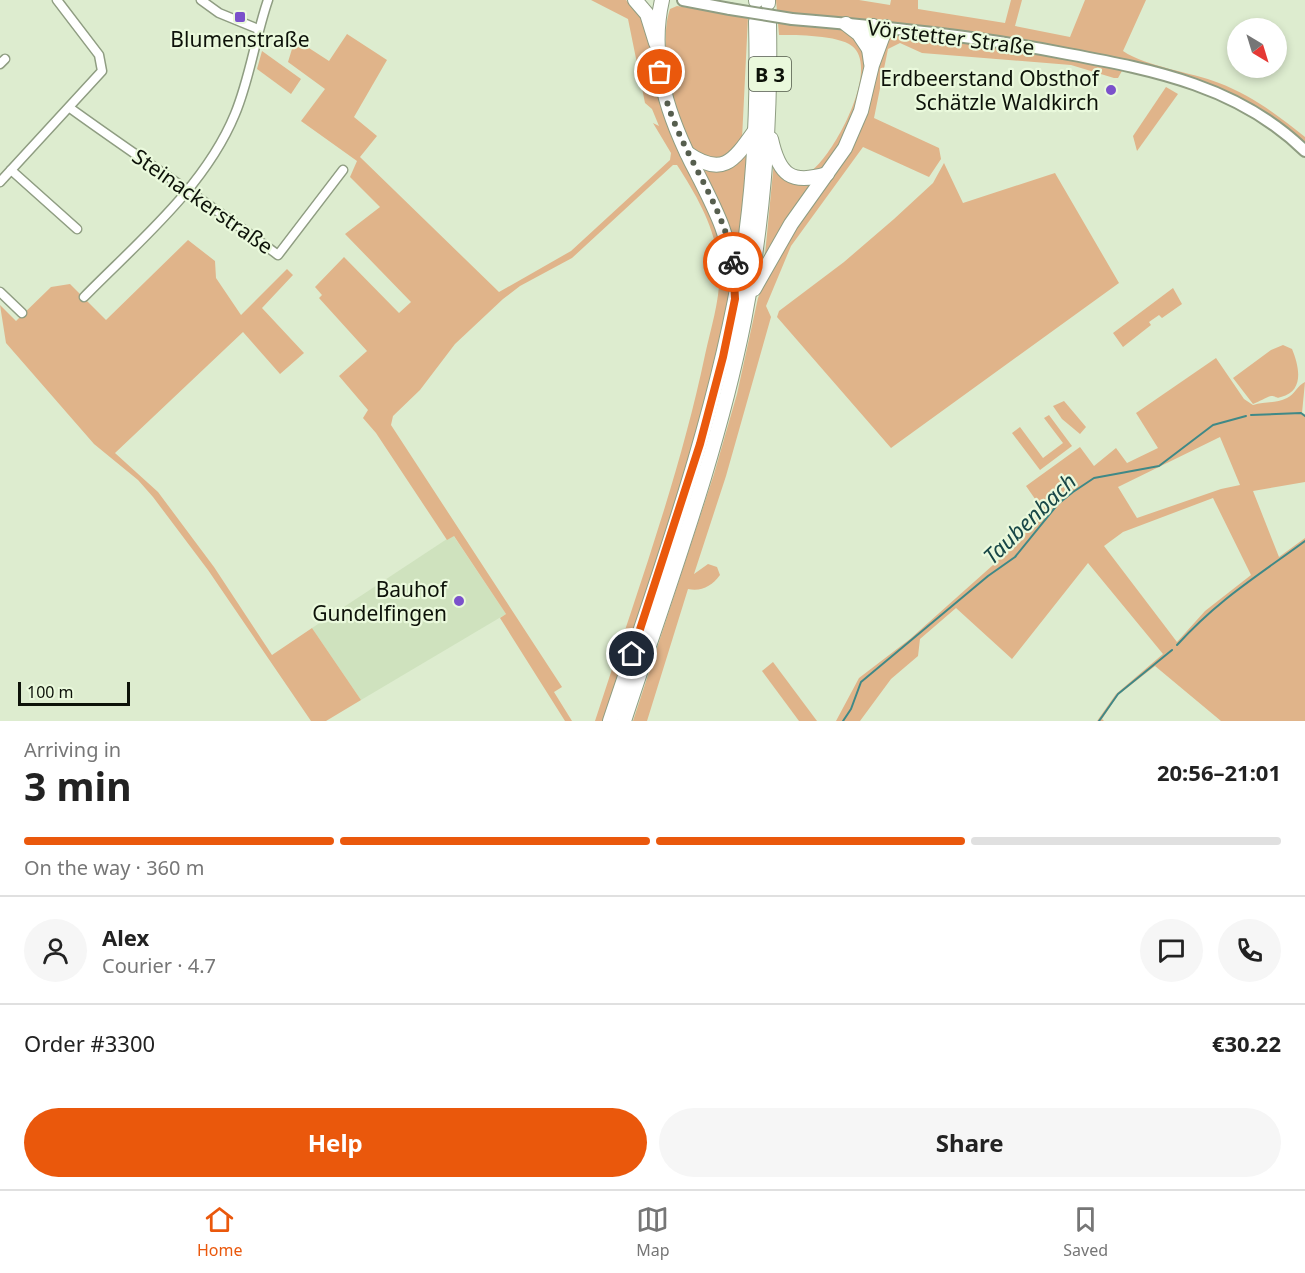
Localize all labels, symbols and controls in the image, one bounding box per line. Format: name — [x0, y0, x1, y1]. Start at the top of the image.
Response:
marker: Blumenstraße — [233, 10, 247, 24]
street label: Vörstetter Straße — [866, 13, 1036, 61]
north arrow — [1227, 18, 1287, 78]
map controls — [1227, 18, 1287, 78]
place label: Blumenstraße — [170, 25, 310, 53]
pin — [634, 46, 685, 97]
icon: bag — [643, 55, 676, 88]
road number: B 3 — [749, 57, 791, 91]
place label: Erdbeerstand Obsthof Schätzle Waldkirch — [880, 64, 1101, 116]
marker: Erdbeerstand Obsthof Schätzle Waldkirch — [1104, 83, 1118, 97]
street label: Steinackerstraße — [127, 142, 279, 260]
courier — [703, 232, 763, 292]
icon: bike — [717, 246, 750, 279]
water label: Taubenbach — [976, 466, 1082, 570]
place label: Bauhof Gundelfingen — [312, 575, 449, 627]
marker: Bauhof Gundelfingen — [452, 594, 466, 608]
pin — [606, 628, 657, 679]
icon: home — [615, 637, 648, 670]
scale bar — [18, 679, 130, 706]
text: 100 m — [27, 681, 74, 703]
text: Arriving in — [24, 736, 121, 763]
text: 20:56–21:01 — [1157, 757, 1281, 787]
text: 3 min — [24, 759, 131, 812]
text: On the way · 360 m — [24, 854, 204, 881]
button: person — [24, 919, 87, 982]
button: chat — [1140, 919, 1203, 982]
button: phone — [1218, 919, 1281, 982]
text: Alex — [102, 922, 149, 952]
text: Courier · 4.7 — [102, 952, 216, 979]
text: Order #3300 — [24, 1028, 155, 1058]
text: €30.22 — [1212, 1028, 1281, 1058]
button: Help — [24, 1108, 647, 1177]
button: Share — [659, 1108, 1281, 1177]
tab: Home — [197, 1203, 242, 1261]
tab: Map — [636, 1203, 670, 1261]
tab: Saved — [1063, 1203, 1108, 1261]

